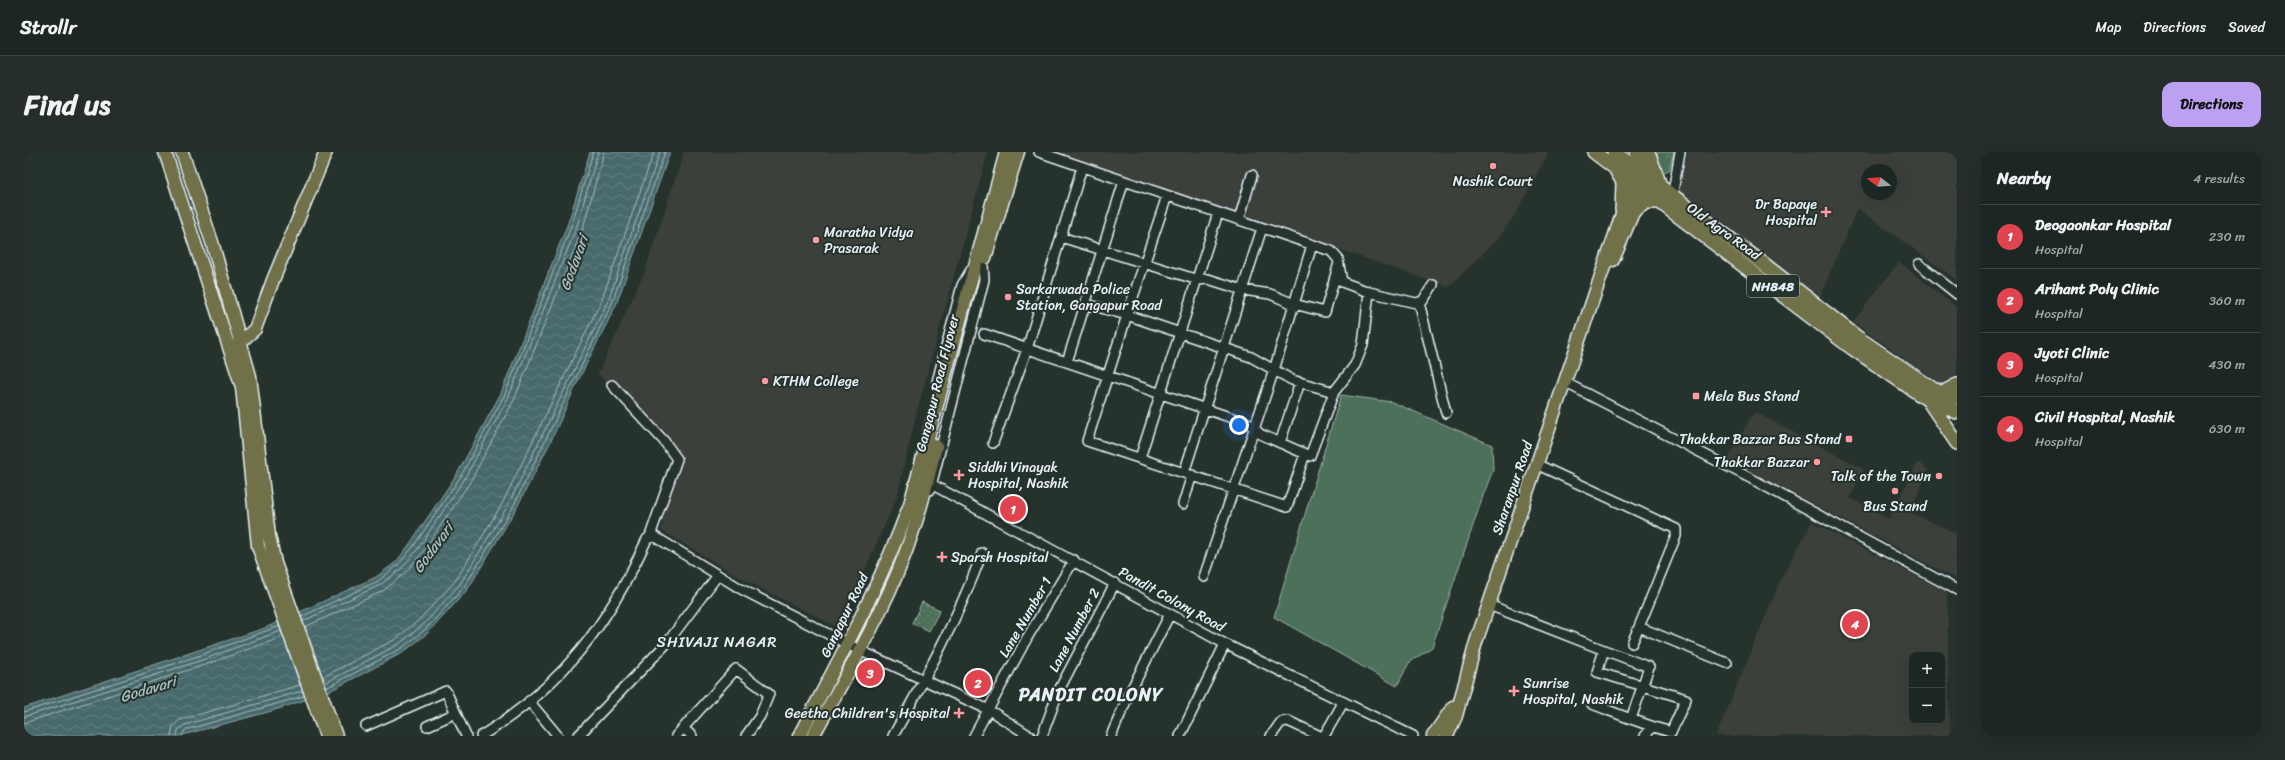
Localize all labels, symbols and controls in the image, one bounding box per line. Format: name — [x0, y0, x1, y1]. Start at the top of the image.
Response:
text: Strollr — [20, 11, 76, 44]
text: Map — [2095, 15, 2121, 40]
text: Directions — [2143, 15, 2206, 40]
text: Saved — [2228, 15, 2265, 40]
text: Find us — [24, 80, 111, 129]
button: Directions — [2162, 82, 2261, 127]
marker: Nashik Court — [1488, 161, 1498, 171]
text: Nearby — [1997, 163, 2051, 193]
north arrow — [1861, 164, 1897, 200]
text: 4 results — [2193, 167, 2245, 190]
place label: Nashik Court — [1453, 169, 1533, 194]
place label: Dr Bapaye Hospital — [1755, 192, 1818, 233]
street label: Old Agra Road — [1681, 196, 1767, 268]
marker: Dr Bapaye Hospital — [1820, 206, 1832, 218]
text: Deogaonkar Hospital — [2035, 212, 2171, 238]
place label: Maratha Vidya Prasarak — [824, 220, 914, 261]
text: 1 — [2007, 225, 2013, 248]
text: 230 m — [2209, 225, 2245, 248]
water label: Godavari — [552, 229, 597, 294]
marker: Maratha Vidya Prasarak — [811, 235, 821, 245]
text: Hospital — [2035, 238, 2083, 261]
road number: NH848 — [1747, 275, 1799, 297]
text: Arihant Poly Clinic — [2035, 276, 2159, 302]
place label: Sarkarwada Police Station, Gangapur Road — [1016, 277, 1163, 318]
text: 2 — [2006, 289, 2014, 312]
text: 360 m — [2209, 289, 2245, 312]
marker: Sarkarwada Police Station, Gangapur Road — [1003, 292, 1013, 302]
text: Hospital — [2035, 302, 2083, 325]
street label: Gangapur Road Flyover — [908, 311, 967, 454]
text: Jyoti Clinic — [2035, 340, 2110, 366]
text: 3 — [2006, 353, 2014, 376]
text: 430 m — [2208, 353, 2245, 376]
text: Hospital — [2035, 366, 2083, 389]
place label: KTHM College — [773, 369, 859, 394]
marker: KTHM College — [760, 376, 770, 386]
place label: Mela Bus Stand — [1704, 384, 1801, 409]
marker: Mela Bus Stand — [1691, 391, 1701, 401]
text: Civil Hospital, Nashik — [2035, 404, 2175, 430]
your location — [1229, 415, 1249, 435]
text: 4 — [2006, 417, 2014, 440]
text: 630 m — [2209, 417, 2245, 440]
place label: Thakkar Bazzar Bus Stand — [1679, 427, 1843, 452]
text: Hospital — [2035, 430, 2083, 453]
marker: Thakkar Bazzar Bus Stand — [1844, 434, 1854, 444]
street label: Sharanpur Road — [1485, 436, 1541, 538]
place label: Thakkar Bazzar — [1714, 450, 1810, 475]
place label: Siddhi Vinayak Hospital, Nashik — [968, 455, 1069, 496]
marker: Thakkar Bazzar — [1812, 457, 1822, 467]
place label: Talk of the Town — [1831, 464, 1931, 489]
marker: Siddhi Vinayak Hospital, Nashik — [953, 469, 965, 481]
marker: Talk of the Town — [1934, 471, 1944, 481]
marker: Bus Stand — [1890, 486, 1900, 496]
pin: 1 — [1000, 494, 1026, 524]
place label: Bus Stand — [1863, 494, 1928, 519]
water label: Godavari — [406, 515, 462, 579]
place label: Sparsh Hospital — [951, 545, 1050, 570]
marker: Sparsh Hospital — [936, 551, 948, 563]
street label: Pandit Colony Road — [1114, 560, 1231, 640]
street label: Gangapur Road — [813, 567, 876, 662]
street label: Lane Number 1 — [992, 572, 1059, 662]
street label: Lane Number 2 — [1042, 584, 1107, 677]
pin: 4 — [1842, 609, 1868, 639]
district label: SHIVAJI NAGAR — [657, 629, 777, 655]
map controls — [1909, 652, 1945, 724]
button: + — [1909, 652, 1945, 688]
pin: 3 — [857, 658, 883, 688]
water label: Godavari — [117, 667, 182, 710]
pin: 2 — [965, 668, 991, 698]
place label: Sunrise Hospital, Nashik — [1523, 671, 1624, 712]
district label: PANDIT COLONY — [1019, 679, 1164, 711]
marker: Sunrise Hospital, Nashik — [1508, 685, 1520, 697]
button: − — [1909, 688, 1945, 724]
place label: Geetha Children's Hospital — [785, 701, 951, 726]
marker: Geetha Children's Hospital — [953, 707, 965, 719]

